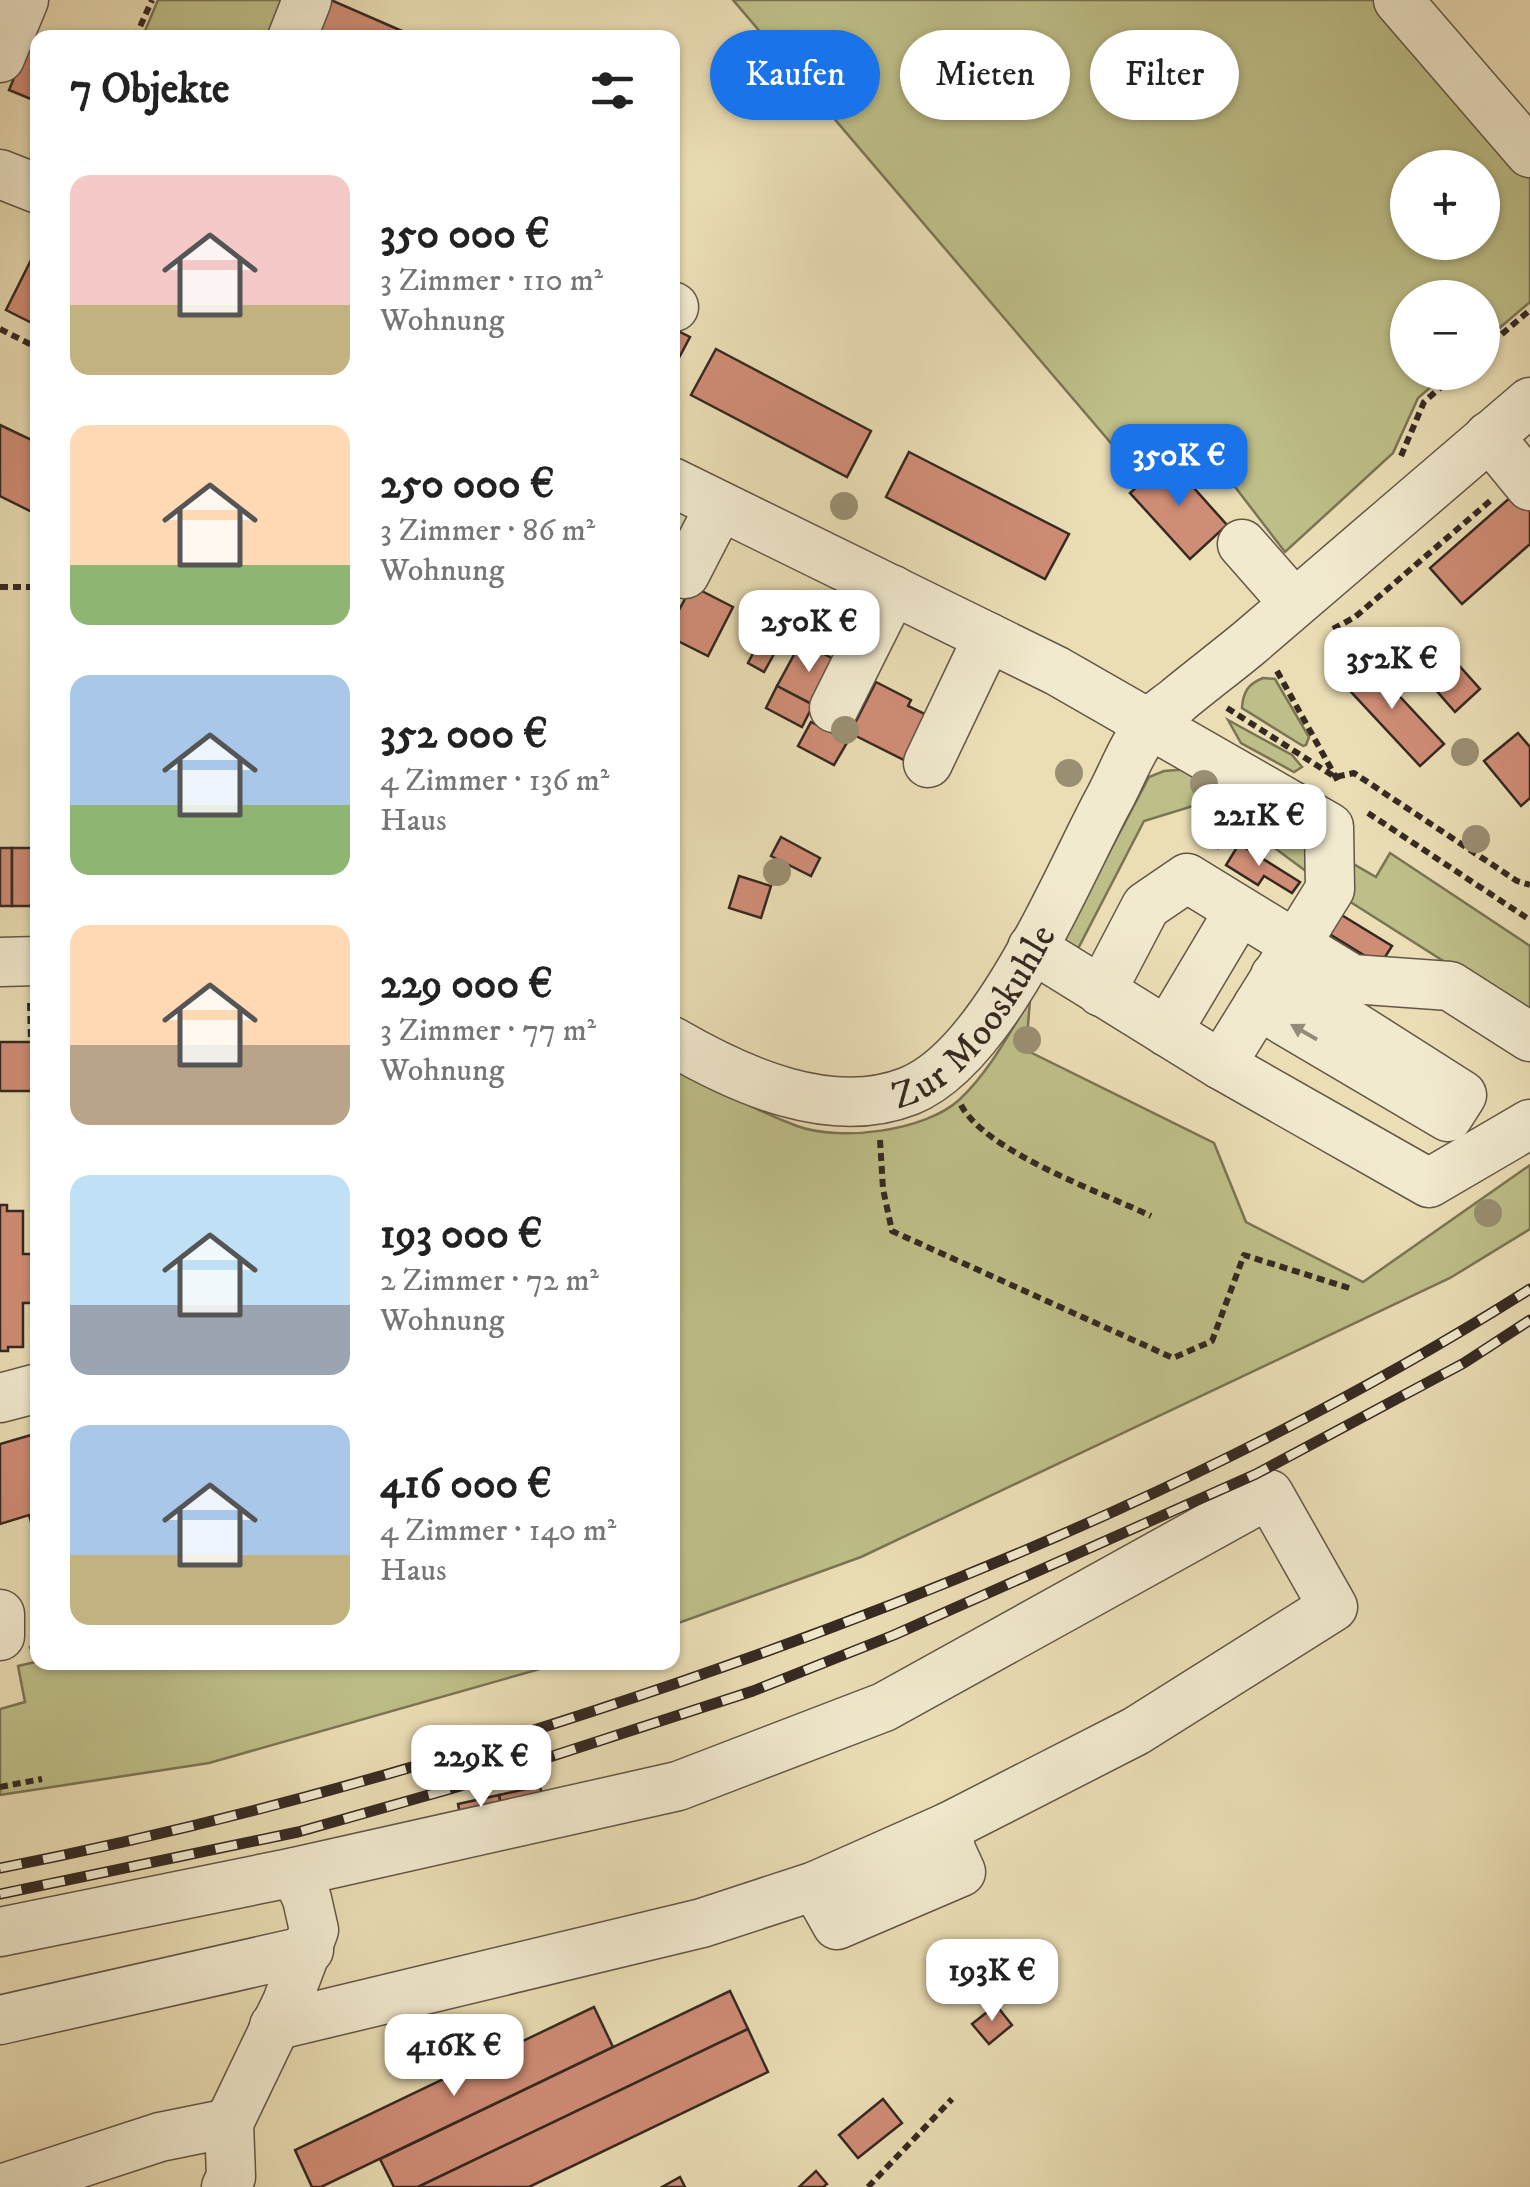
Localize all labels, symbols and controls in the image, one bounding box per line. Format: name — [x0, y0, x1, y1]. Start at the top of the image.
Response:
chip: Kaufen — [710, 30, 880, 120]
chip: Mieten — [900, 30, 1070, 120]
chip: Filter — [1090, 30, 1239, 120]
icon: filters — [585, 63, 640, 118]
text: 7 Objekte — [70, 64, 230, 116]
map controls — [1390, 150, 1500, 390]
button: + — [1390, 150, 1500, 260]
text: 350 000 € — [380, 209, 550, 261]
icon: home — [150, 215, 270, 335]
text: 3 Zimmer · 110 m² — [380, 261, 603, 301]
button: − — [1390, 280, 1500, 390]
text: Wohnung — [380, 301, 504, 341]
pin: 350K € — [1098, 424, 1260, 509]
text: 350K € — [1132, 436, 1226, 476]
text: 250 000 € — [380, 459, 554, 511]
icon: home — [150, 465, 270, 585]
text: 3 Zimmer · 86 m² — [380, 511, 595, 551]
text: Wohnung — [380, 551, 504, 591]
pin: 250K € — [728, 590, 890, 675]
text: 250K € — [761, 602, 857, 642]
pin: 352K € — [1311, 627, 1473, 712]
text: 352K € — [1346, 639, 1438, 679]
text: 352 000 € — [380, 709, 548, 761]
icon: home — [150, 715, 270, 835]
text: 4 Zimmer · 136 m² — [380, 761, 609, 801]
pin: 221K € — [1178, 784, 1340, 869]
text: 221K € — [1213, 796, 1305, 836]
text: Haus — [380, 801, 447, 841]
street label: Zur Mooskuhle — [886, 917, 1067, 1121]
text: 229 000 € — [380, 959, 553, 1011]
icon: home — [150, 965, 270, 1085]
text: 3 Zimmer · 77 m² — [380, 1011, 596, 1051]
one-way arrow — [1290, 1024, 1318, 1042]
text: Wohnung — [380, 1051, 504, 1091]
text: 193 000 € — [380, 1209, 542, 1261]
icon: home — [150, 1215, 270, 1335]
text: 2 Zimmer · 72 m² — [380, 1261, 599, 1301]
text: Wohnung — [380, 1301, 504, 1341]
text: 416 000 € — [380, 1459, 552, 1511]
icon: home — [150, 1465, 270, 1585]
text: 4 Zimmer · 140 m² — [380, 1511, 616, 1551]
text: Haus — [380, 1551, 447, 1591]
pin: 229K € — [400, 1725, 562, 1810]
text: 229K € — [433, 1737, 529, 1777]
pin: 193K € — [911, 1939, 1073, 2024]
text: 193K € — [948, 1951, 1036, 1991]
pin: 416K € — [373, 2014, 535, 2099]
text: 416K € — [407, 2026, 501, 2066]

